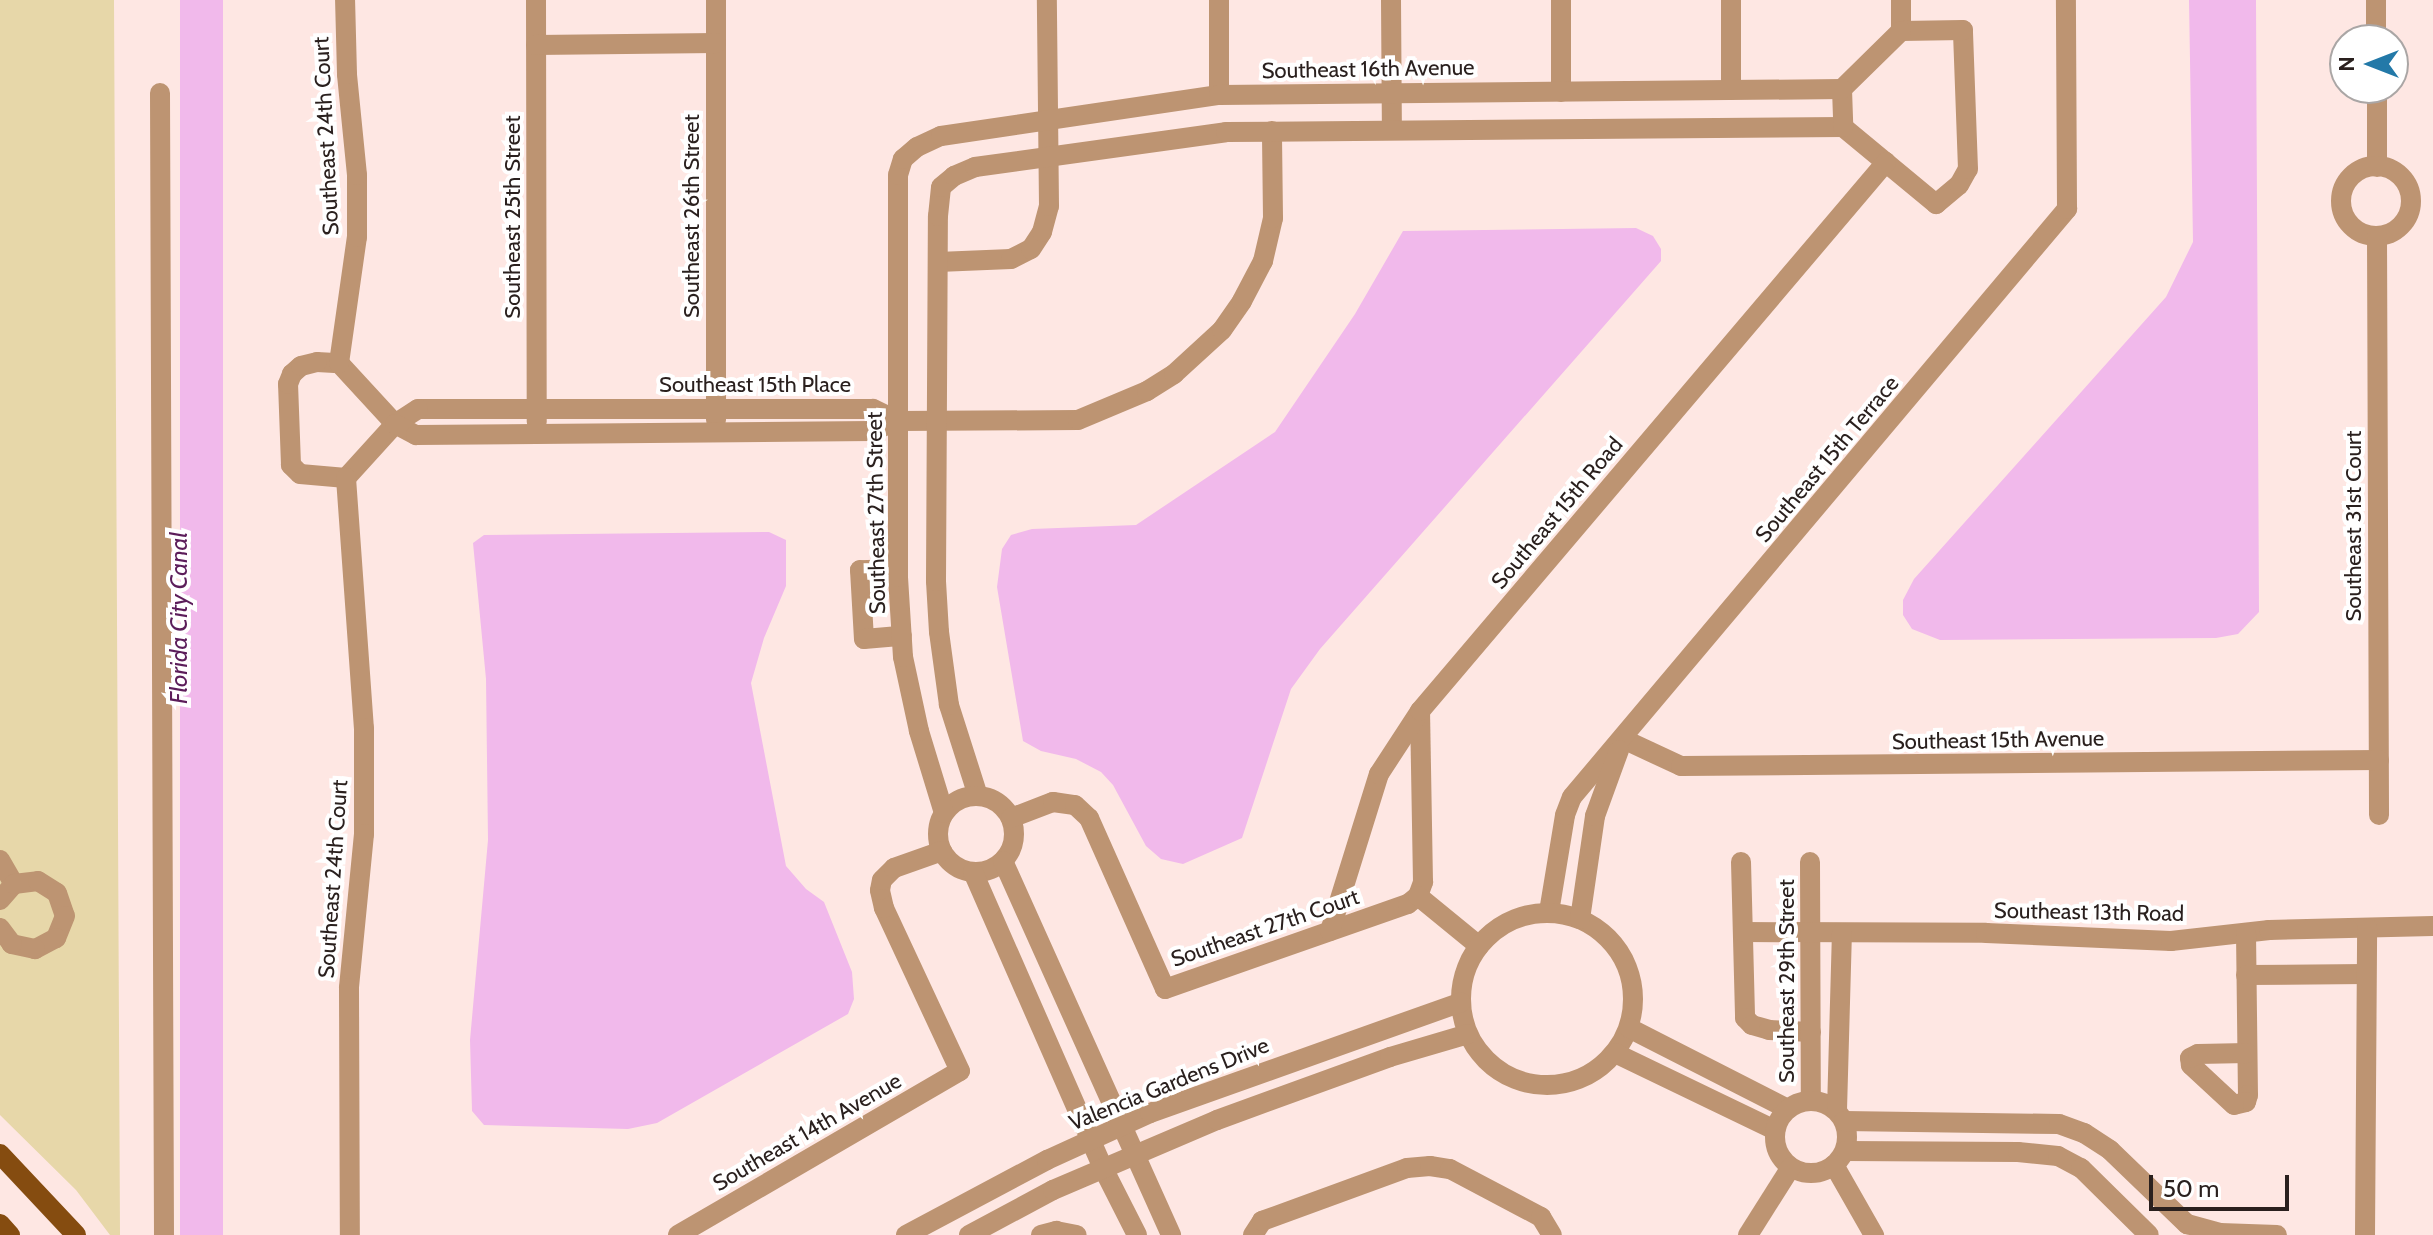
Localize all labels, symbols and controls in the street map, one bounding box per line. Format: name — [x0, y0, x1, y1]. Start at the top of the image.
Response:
north arrow — [2329, 24, 2409, 104]
street label: Southeast 24th Court — [308, 36, 344, 236]
street label: Southeast 16th Avenue — [1261, 54, 1475, 84]
text: N — [2333, 56, 2360, 72]
street label: Southeast 26th Street — [679, 114, 705, 318]
street label: Southeast 25th Street — [500, 115, 526, 319]
street label: Southeast 15th Terrace — [1750, 370, 1904, 548]
street label: Southeast 15th Place — [659, 372, 851, 398]
street label: Southeast 27th Street — [861, 412, 891, 614]
street label: Southeast 31st Court — [2341, 431, 2367, 621]
street label: Southeast 15th Road — [1486, 432, 1628, 594]
water label: Florida City Canal — [165, 532, 193, 704]
street label: Southeast 15th Avenue — [1892, 725, 2104, 755]
street label: Southeast 24th Court — [313, 779, 353, 979]
street label: Southeast 29th Street — [1774, 879, 1800, 1083]
street label: Southeast 27th Court — [1167, 883, 1363, 973]
street label: Southeast 13th Road — [1994, 897, 2184, 927]
street label: Valencia Gardens Drive — [1065, 1032, 1273, 1136]
street label: Southeast 14th Avenue — [708, 1067, 906, 1197]
scale bar — [2153, 1159, 2293, 1209]
text: 50 m — [2163, 1174, 2219, 1203]

